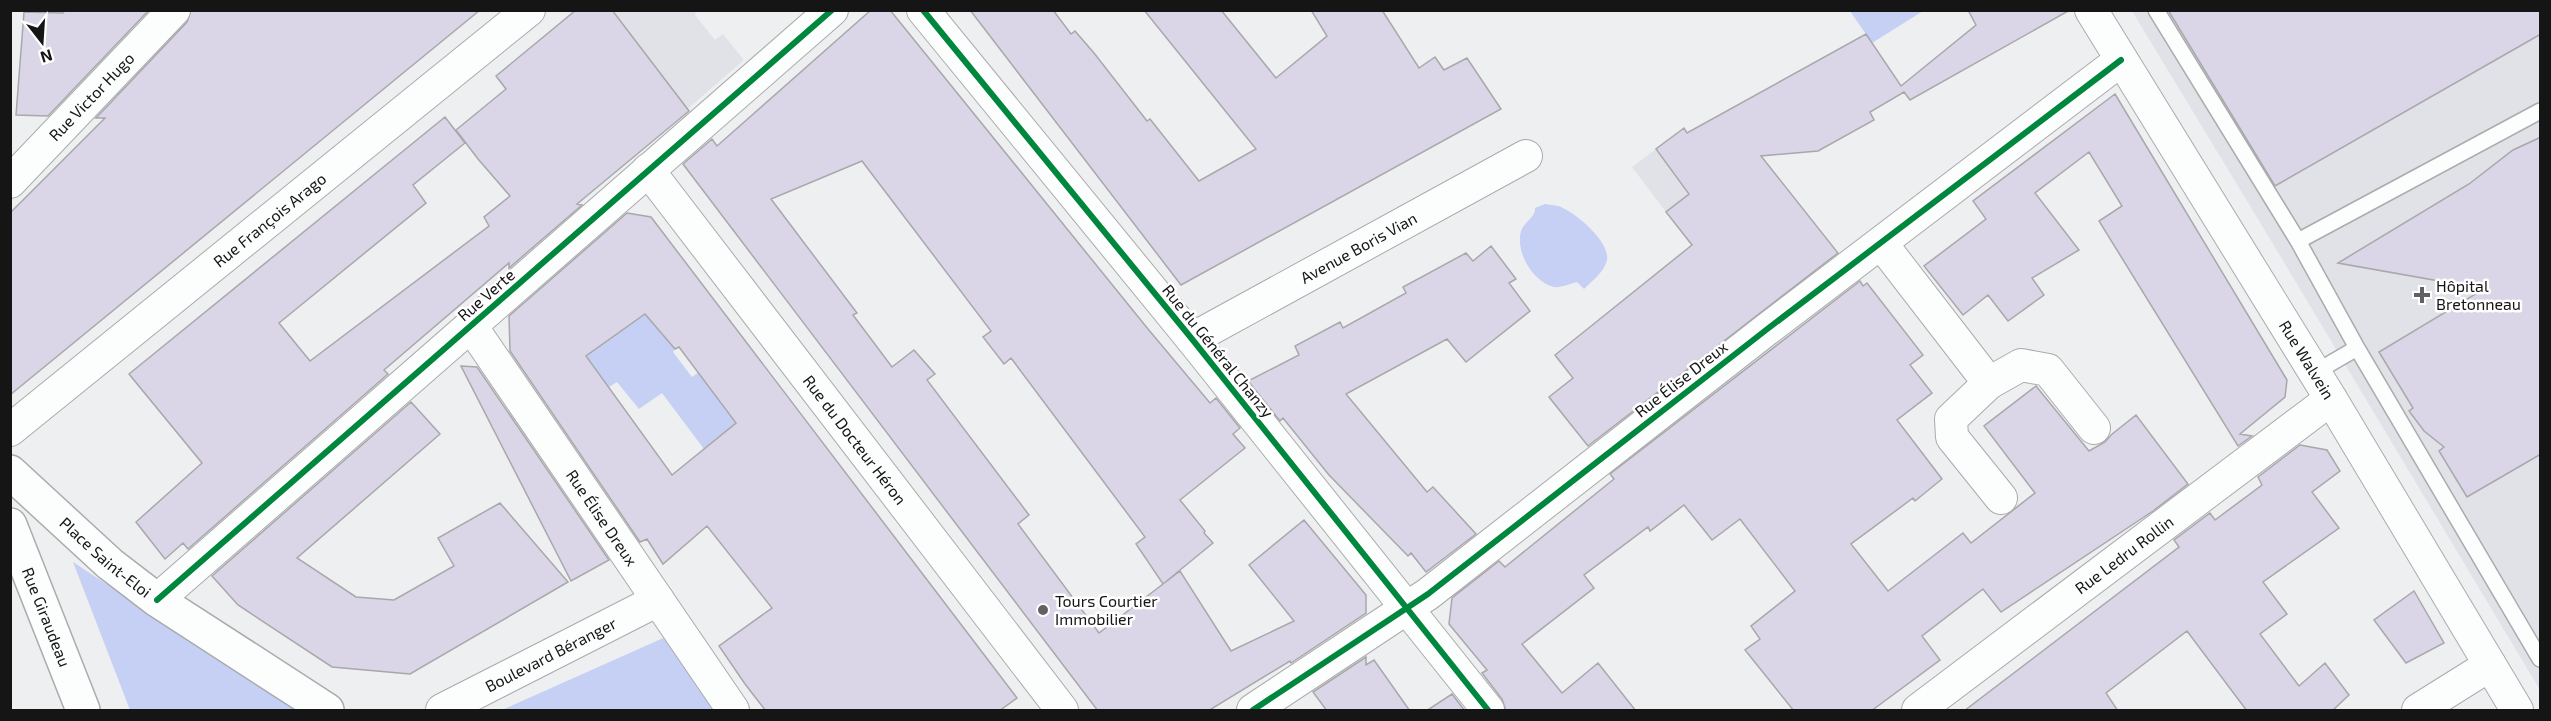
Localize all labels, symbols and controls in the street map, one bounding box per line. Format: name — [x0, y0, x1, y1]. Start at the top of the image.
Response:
north arrow — [12, 12, 72, 72]
text: N — [38, 46, 55, 68]
street label: Rue Victor Hugo — [45, 48, 138, 144]
street label: Rue François Arago — [209, 168, 329, 271]
street label: Avenue Boris Vian — [1297, 208, 1420, 287]
street label: Rue Verte — [453, 265, 518, 325]
place label: Hôpital Bretonneau — [2436, 276, 2521, 313]
street label: Rue du Général Chanzy — [1159, 280, 1278, 422]
marker: Hôpital Bretonneau — [2413, 286, 2431, 304]
street label: Rue Walvein — [2276, 316, 2339, 403]
street label: Rue Élise Dreux — [1631, 336, 1731, 421]
street label: Rue du Docteur Héron — [800, 371, 911, 508]
street label: Rue Élise Dreux — [563, 466, 642, 570]
street label: Rue Ledru Rollin — [2071, 511, 2177, 597]
street label: Place Saint-Eloi — [56, 513, 155, 601]
street label: Rue Giraudeau — [19, 564, 75, 669]
place label: Tours Courtier Immobilier — [1055, 591, 1158, 628]
marker: Tours Courtier Immobilier — [1036, 603, 1050, 617]
street label: Boulevard Béranger — [482, 613, 620, 695]

